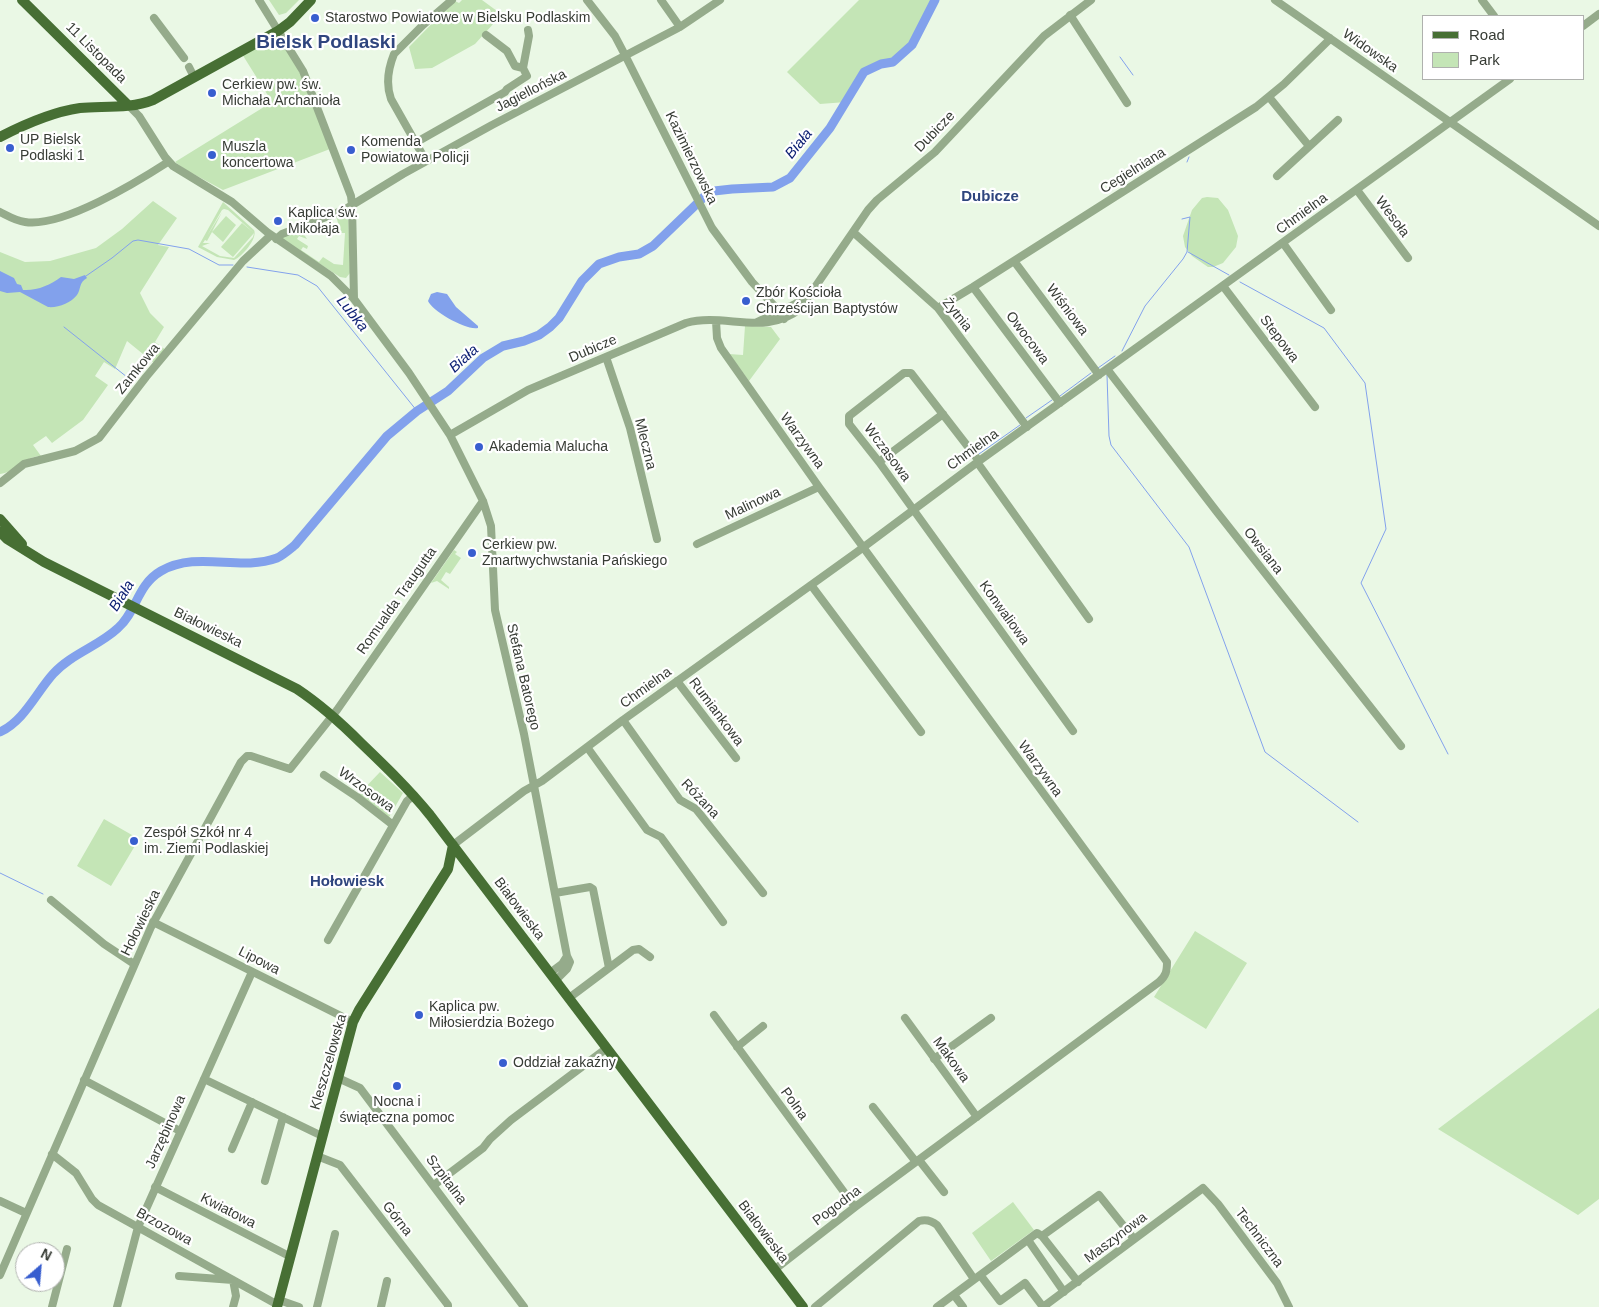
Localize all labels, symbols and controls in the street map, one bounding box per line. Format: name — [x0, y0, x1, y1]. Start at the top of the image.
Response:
place label: Starostwo Powiatowe w Bielsku Podlaskim — [325, 10, 590, 26]
marker: Starostwo Powiatowe w Bielsku Podlaskim — [309, 12, 321, 24]
legend — [1422, 15, 1584, 80]
street label: 11 Listopada — [62, 19, 130, 87]
street label: Widowska — [1339, 26, 1401, 76]
text: Road — [1469, 26, 1505, 43]
district label: Bielsk Podlaski — [256, 32, 396, 54]
text: Park — [1469, 51, 1500, 68]
street label: Jagiellońska — [493, 66, 569, 116]
place label: Cerkiew pw. św. Michała Archanioła — [222, 77, 340, 110]
marker: Cerkiew pw. św. Michała Archanioła — [206, 87, 218, 99]
street label: Dubicze — [911, 108, 959, 156]
street label: Kazimierzowska — [661, 109, 721, 207]
water label: Biała — [782, 125, 816, 163]
place label: UP Bielsk Podlaski 1 — [20, 132, 85, 164]
place label: Komenda Powiatowa Policji — [361, 134, 469, 166]
place label: Muszla koncertowa — [222, 139, 294, 172]
marker: UP Bielsk Podlaski 1 — [4, 142, 16, 154]
marker: Komenda Powiatowa Policji — [345, 144, 357, 156]
street label: Cegielniana — [1097, 144, 1169, 198]
marker: Muszla koncertowa — [206, 149, 218, 161]
district label: Dubicze — [961, 188, 1019, 206]
street label: Chmielna — [1273, 190, 1331, 238]
street label: Wesoła — [1371, 193, 1413, 241]
place label: Kaplica św. Mikołaja — [288, 205, 358, 238]
marker: Kaplica św. Mikołaja — [272, 215, 284, 227]
street label: Wiśniowa — [1042, 281, 1092, 339]
place label: Zbór Kościoła Chrześcijan Baptystów — [756, 285, 898, 318]
water label: Lubka — [332, 292, 372, 336]
marker: Zbór Kościoła Chrześcijan Baptystów — [740, 295, 752, 307]
street label: Żytnia — [938, 295, 976, 335]
street label: Owocowa — [1002, 308, 1052, 368]
street label: Stepowa — [1256, 312, 1302, 366]
street label: Dubicze — [566, 331, 620, 367]
street label: Zamkowa — [112, 340, 164, 398]
water label: Biała — [446, 341, 482, 377]
street label: Warzywna — [776, 410, 828, 472]
street label: Mleczna — [631, 417, 659, 471]
street label: Wczasowa — [860, 421, 914, 485]
street label: Chmielna — [944, 426, 1002, 474]
place label: Akademia Malucha — [489, 439, 608, 455]
marker: Akademia Malucha — [473, 441, 485, 453]
street label: Malinowa — [723, 484, 783, 524]
street label: Owsiana — [1240, 524, 1286, 578]
place label: Cerkiew pw. Zmartwychwstania Pańskiego — [482, 537, 667, 570]
street label: Romualda Traugutta — [354, 544, 440, 658]
marker: Cerkiew pw. Zmartwychwstania Pańskiego — [466, 547, 478, 559]
water label: Biała — [106, 577, 138, 615]
street label: Konwaliowa — [975, 578, 1033, 648]
street label: Białowieska — [171, 604, 245, 652]
street label: Stefana Batorego — [503, 622, 543, 732]
street label: Chmielna — [617, 664, 675, 712]
street label: Rumiankowa — [685, 675, 747, 749]
street label: Warzywna — [1014, 738, 1066, 800]
street label: Wrzosowa — [335, 764, 397, 816]
street label: Różana — [677, 776, 723, 822]
place label: Zespół Szkół nr 4 im. Ziemi Podlaskiej — [144, 825, 268, 858]
marker: Zespół Szkół nr 4 im. Ziemi Podlaskiej — [128, 835, 140, 847]
district label: Hołowiesk — [310, 873, 384, 891]
street label: Białowieska — [490, 874, 548, 944]
street label: Hołowieska — [118, 887, 164, 959]
street label: Lipowa — [235, 943, 283, 979]
place label: Kaplica pw. Miłosierdzia Bożego — [429, 999, 554, 1032]
marker: Kaplica pw. Miłosierdzia Bożego — [413, 1009, 425, 1021]
street label: Kleszczelowska — [307, 1012, 351, 1112]
street label: Makowa — [929, 1034, 973, 1086]
place label: Oddział zakaźny — [513, 1055, 616, 1071]
marker: Oddział zakaźny — [497, 1057, 509, 1069]
marker: Nocna i świąteczna pomoc — [391, 1080, 403, 1092]
street label: Polna — [777, 1085, 811, 1123]
street label: Jarzębinowa — [142, 1093, 190, 1171]
place label: Nocna i świąteczna pomoc — [339, 1094, 455, 1126]
street label: Szpitalna — [422, 1152, 470, 1208]
street label: Pogodna — [810, 1182, 864, 1230]
street label: Kwiatowa — [197, 1190, 259, 1232]
street label: Białowieska — [734, 1197, 792, 1267]
street label: Górna — [378, 1198, 416, 1240]
street label: Brzozowa — [133, 1205, 195, 1249]
street label: Techniczna — [1231, 1205, 1287, 1271]
street label: Maszynowa — [1081, 1209, 1151, 1267]
north arrow — [15, 1242, 65, 1292]
text: N — [38, 1245, 54, 1264]

